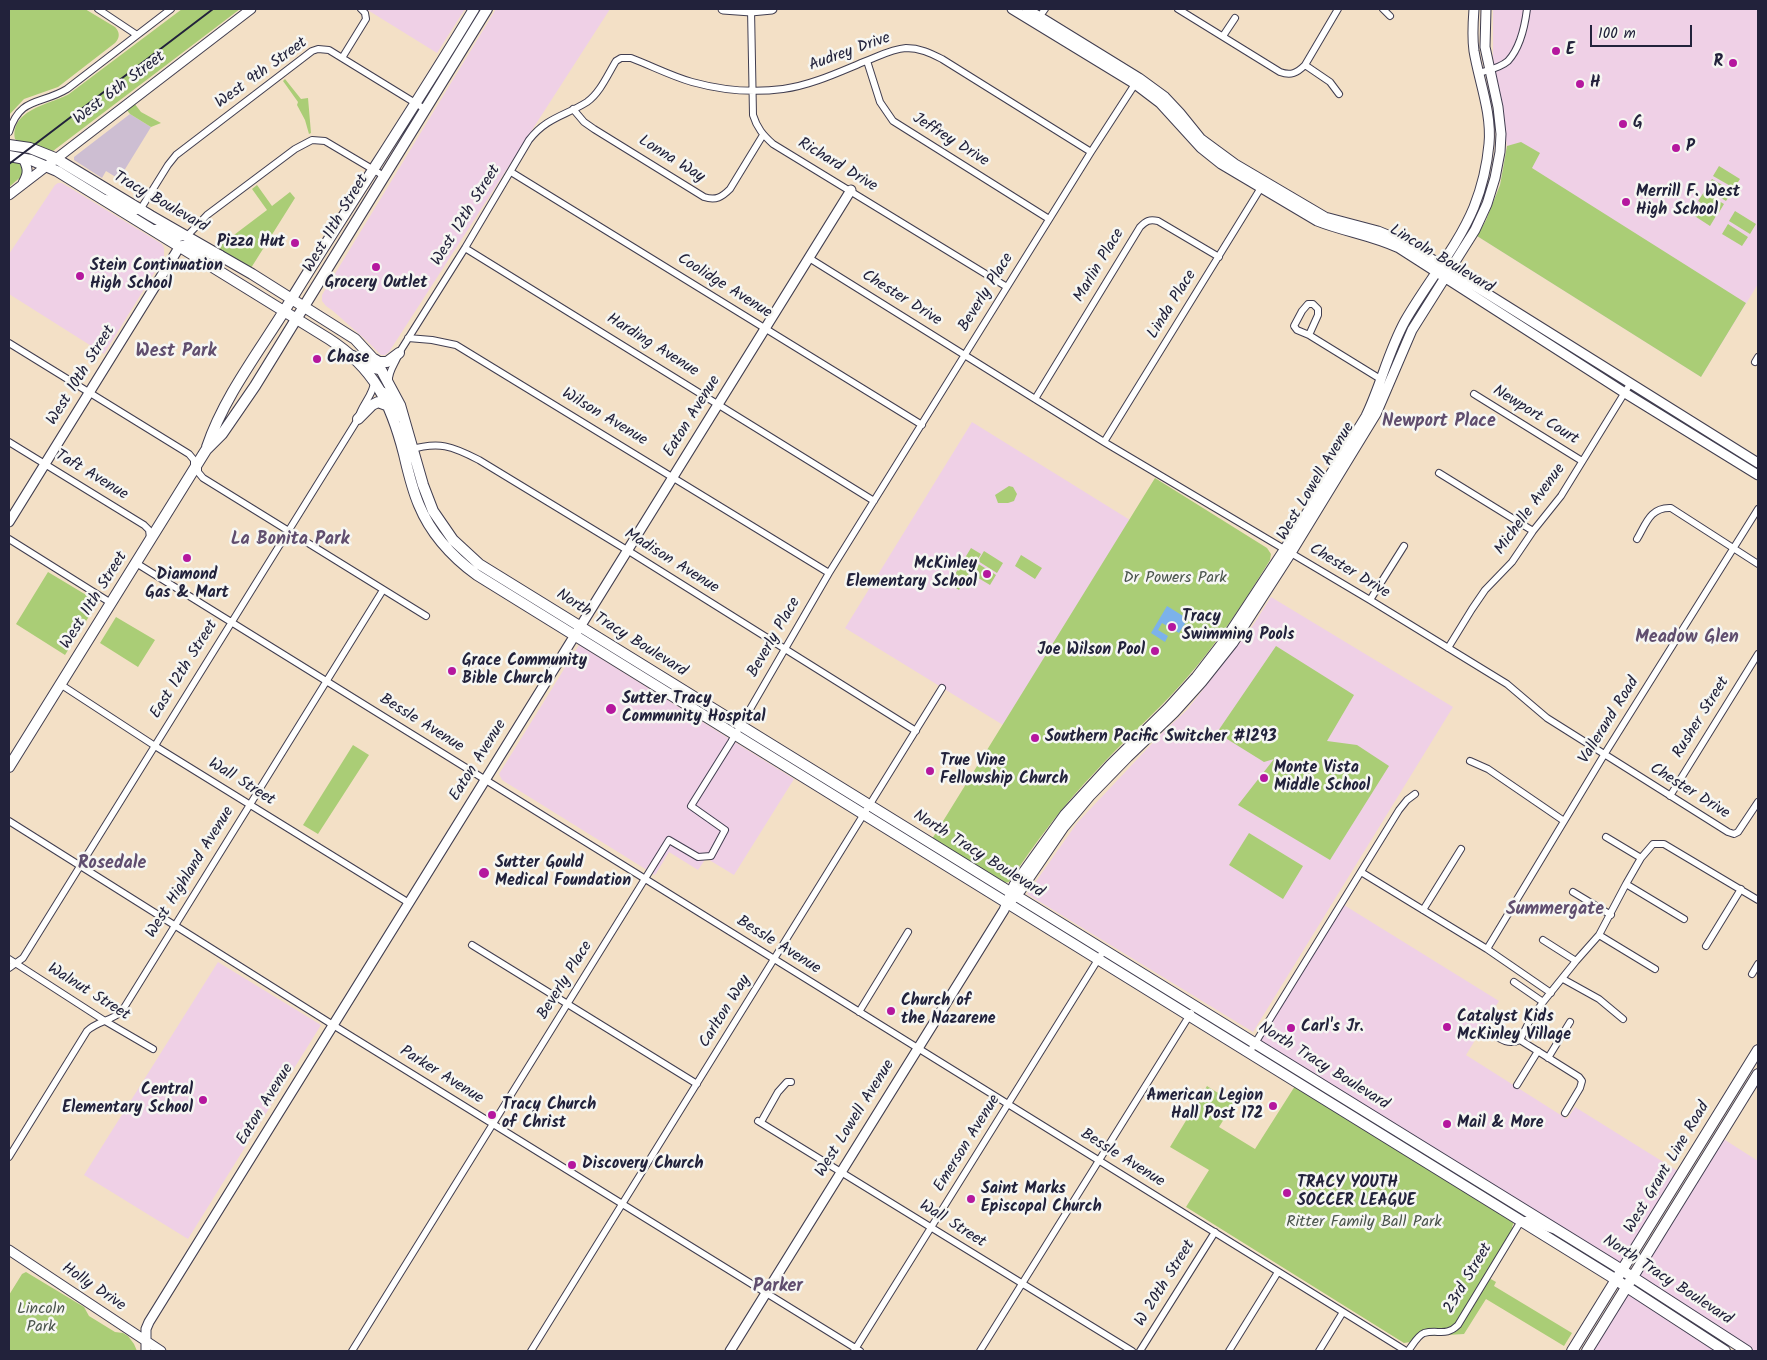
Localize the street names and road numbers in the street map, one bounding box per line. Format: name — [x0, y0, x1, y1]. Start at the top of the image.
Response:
street label: Audrey Drive — [807, 29, 893, 77]
street label: West 9th Street — [212, 34, 312, 114]
street label: West 6th Street — [70, 48, 170, 130]
street label: Jeffrey Drive — [908, 110, 992, 172]
street label: Lonna Way — [634, 132, 708, 188]
street label: Richard Drive — [794, 135, 880, 197]
street label: West 12th Street — [428, 162, 506, 270]
street label: Tracy Boulevard — [109, 168, 211, 238]
street label: West 11th Street — [300, 172, 374, 276]
street label: Lincoln Boulevard — [1385, 221, 1497, 299]
street label: Marlin Place — [1071, 226, 1129, 306]
street label: Coolidge Avenue — [673, 250, 775, 324]
street label: Beverly Place — [955, 250, 1019, 336]
street label: Chester Drive — [857, 267, 945, 331]
street label: Linda Place — [1144, 267, 1202, 343]
street label: Harding Avenue — [602, 310, 702, 382]
street label: West 10th Street — [44, 323, 120, 429]
street label: Eaton Avenue — [660, 373, 726, 461]
street label: Newport Court — [1489, 382, 1581, 450]
street label: Wilson Avenue — [558, 385, 650, 451]
street label: West Lowell Avenue — [1274, 419, 1360, 545]
street label: Taft Avenue — [51, 447, 131, 505]
street label: Michelle Avenue — [1492, 461, 1570, 559]
street label: Madison Avenue — [620, 525, 722, 599]
street label: Chester Drive — [1305, 540, 1393, 604]
street label: West 11th Street — [57, 549, 133, 653]
street label: North Tracy Boulevard — [552, 586, 690, 682]
street label: Beverly Place — [744, 595, 806, 681]
street label: East 12th Street — [147, 617, 223, 723]
street label: Vallerand Road — [1576, 674, 1644, 768]
street label: Rusher Street — [1670, 674, 1734, 762]
street label: Bessle Avenue — [375, 691, 467, 757]
street label: Eaton Avenue — [446, 717, 512, 805]
street label: Wall Street — [204, 755, 278, 811]
street label: Chester Drive — [1645, 760, 1733, 824]
street label: West Highland Avenue — [143, 804, 239, 942]
street label: North Tracy Boulevard — [909, 807, 1047, 903]
street label: Bessle Avenue — [732, 913, 824, 979]
street label: Beverly Place — [534, 938, 598, 1024]
street label: Walnut Street — [43, 960, 133, 1026]
street label: Carlton Way — [696, 972, 756, 1052]
street label: North Tracy Boulevard — [1254, 1019, 1392, 1115]
street label: Parker Avenue — [396, 1043, 486, 1109]
street label: West Lowell Avenue — [812, 1057, 900, 1181]
street label: Eaton Avenue — [233, 1061, 299, 1149]
street label: Emerson Avenue — [931, 1092, 1005, 1196]
street label: West Grant Line Road — [1621, 1099, 1715, 1237]
street label: Bessle Avenue — [1076, 1126, 1168, 1192]
street label: Wall Street — [915, 1197, 989, 1253]
street label: North Tracy Boulevard — [1599, 1232, 1735, 1330]
street label: W 20th Street — [1132, 1237, 1200, 1331]
street label: 23rd Street — [1441, 1240, 1497, 1318]
street label: Holly Drive — [57, 1260, 129, 1316]

